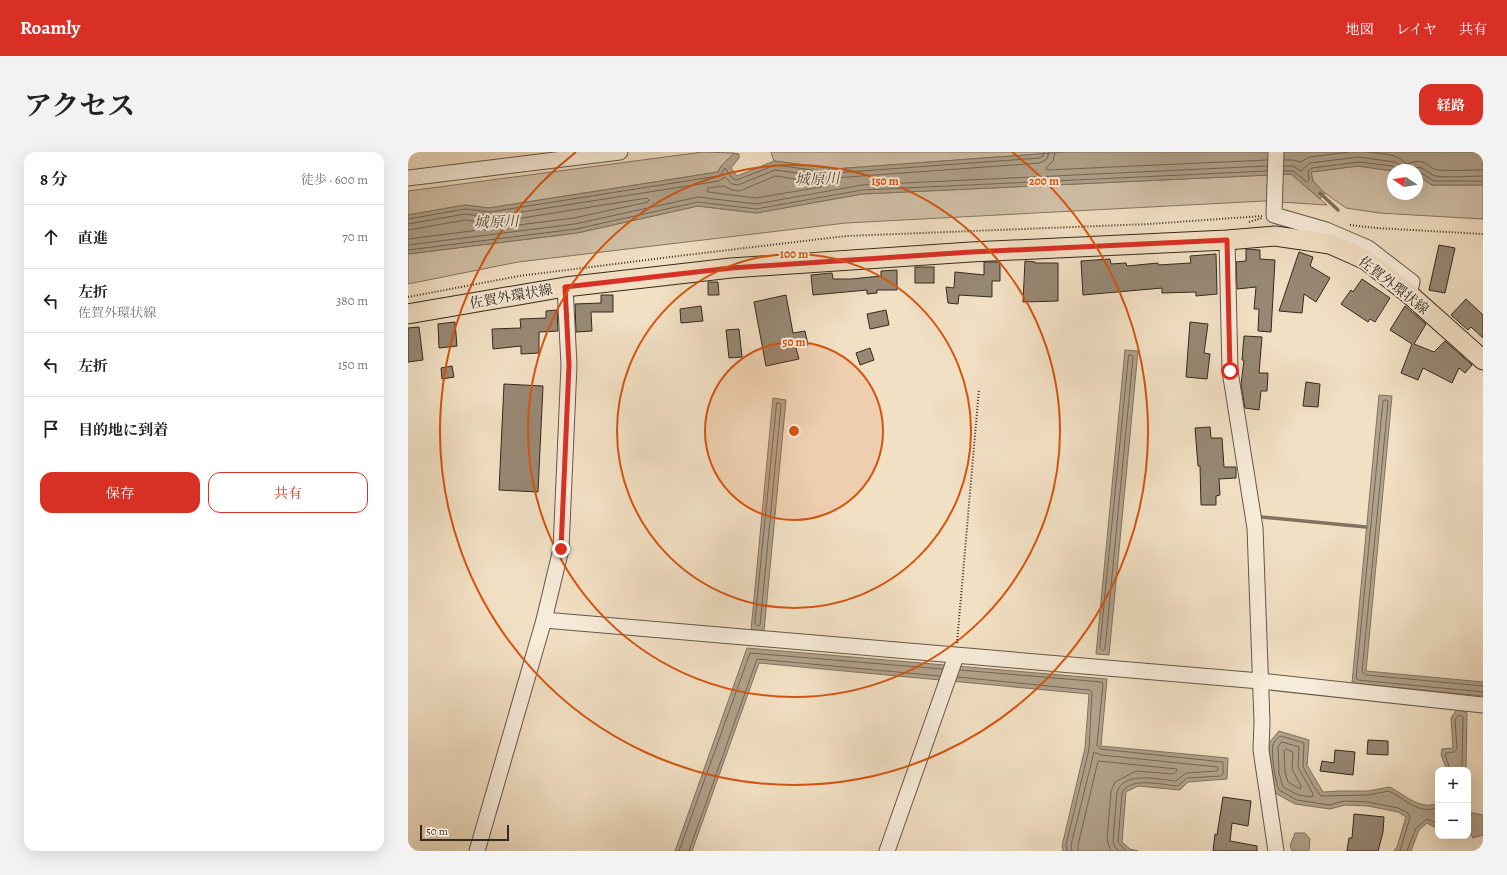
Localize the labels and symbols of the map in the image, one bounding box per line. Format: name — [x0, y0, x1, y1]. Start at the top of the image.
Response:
north arrow — [1387, 164, 1423, 200]
water label: 城原川 — [794, 168, 842, 190]
text: 150 m — [871, 173, 899, 189]
text: 200 m — [1029, 173, 1059, 189]
water label: 城原川 — [473, 211, 521, 233]
text: 100 m — [780, 246, 808, 262]
street label: 佐賀外環状線 — [1355, 252, 1433, 319]
street label: 佐賀外環状線 — [468, 280, 554, 313]
text: 50 m — [782, 334, 806, 350]
route start — [1221, 362, 1239, 380]
centre of rings — [787, 424, 801, 438]
route end — [552, 540, 570, 558]
scale bar — [420, 823, 509, 842]

